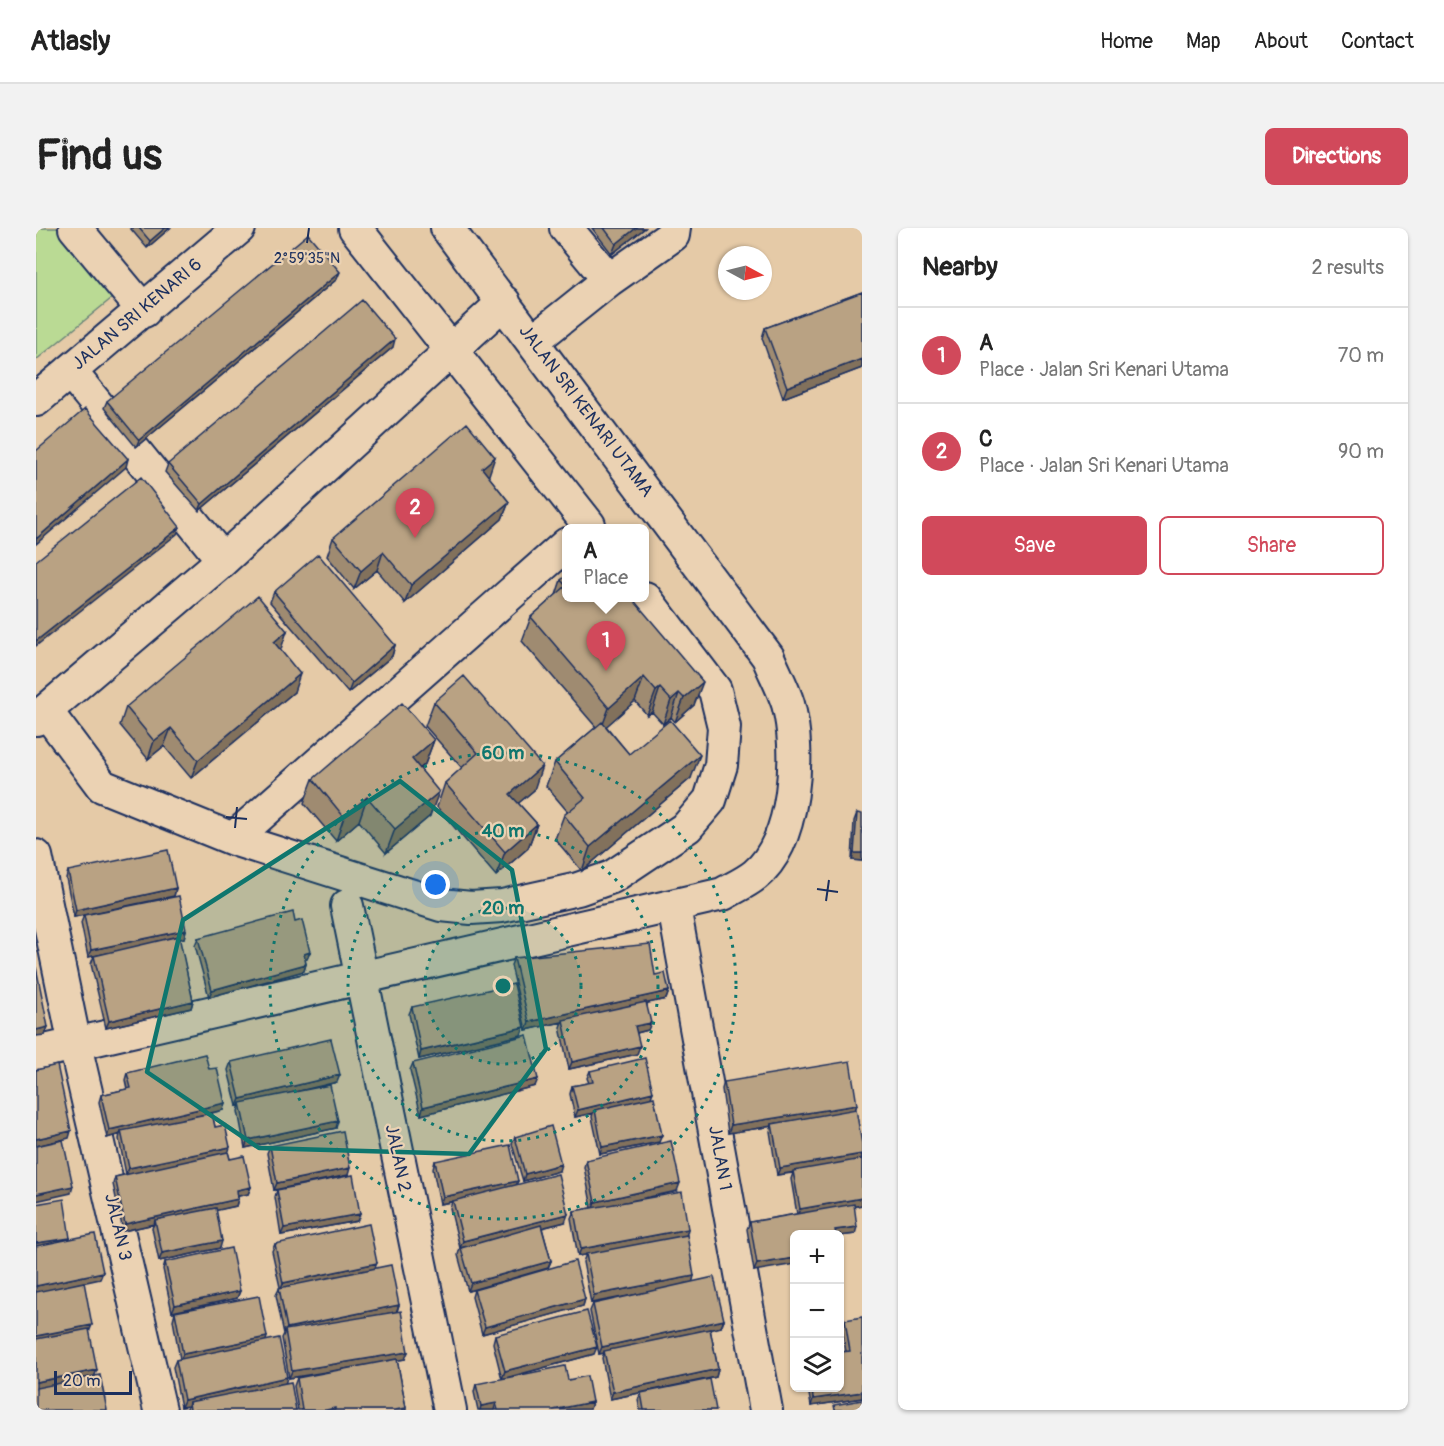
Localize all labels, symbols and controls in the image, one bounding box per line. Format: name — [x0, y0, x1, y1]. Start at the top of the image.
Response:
text: Atlasly — [30, 24, 110, 59]
text: Home — [1100, 28, 1153, 55]
text: Map — [1186, 28, 1221, 55]
text: About — [1254, 28, 1308, 55]
text: Contact — [1341, 28, 1414, 55]
button: Directions — [1265, 128, 1408, 185]
text: Find us — [36, 130, 162, 182]
north arrow — [718, 246, 772, 300]
text: 2°59'35"N — [274, 249, 340, 268]
text: Nearby — [922, 251, 998, 283]
street label: JALAN SRI KENARI 6 — [67, 253, 207, 375]
text: 2 results — [1312, 255, 1384, 280]
street label: JALAN SRI KENARI UTAMA — [514, 320, 658, 502]
text: A — [979, 329, 993, 357]
text: 1 — [938, 343, 945, 368]
text: 70 m — [1338, 343, 1384, 368]
text: Place · Jalan Sri Kenari Utama — [979, 357, 1229, 382]
text: C — [979, 425, 993, 453]
text: 2 — [936, 439, 947, 464]
text: 90 m — [1338, 439, 1384, 464]
text: Place · Jalan Sri Kenari Utama — [979, 453, 1229, 478]
pin: 2 — [396, 488, 434, 538]
button: Save — [922, 516, 1147, 575]
button: Share — [1159, 516, 1384, 575]
popup — [562, 524, 649, 602]
text: A — [583, 537, 597, 565]
text: Place — [583, 565, 628, 590]
pin: 1 — [586, 622, 626, 671]
text: 60 m — [482, 742, 524, 765]
text: 40 m — [482, 820, 524, 843]
your location — [421, 870, 450, 899]
text: 20 m — [482, 897, 524, 920]
centre of rings — [493, 976, 513, 996]
street label: JALAN 2 — [380, 1122, 416, 1194]
street label: JALAN 1 — [703, 1124, 737, 1192]
street label: JALAN 3 — [99, 1191, 137, 1263]
map controls — [790, 1230, 844, 1392]
button: + — [790, 1230, 844, 1284]
button: − — [790, 1284, 844, 1338]
button: layers — [790, 1338, 844, 1392]
scale bar — [54, 1368, 132, 1396]
text: 20 m — [63, 1371, 101, 1391]

